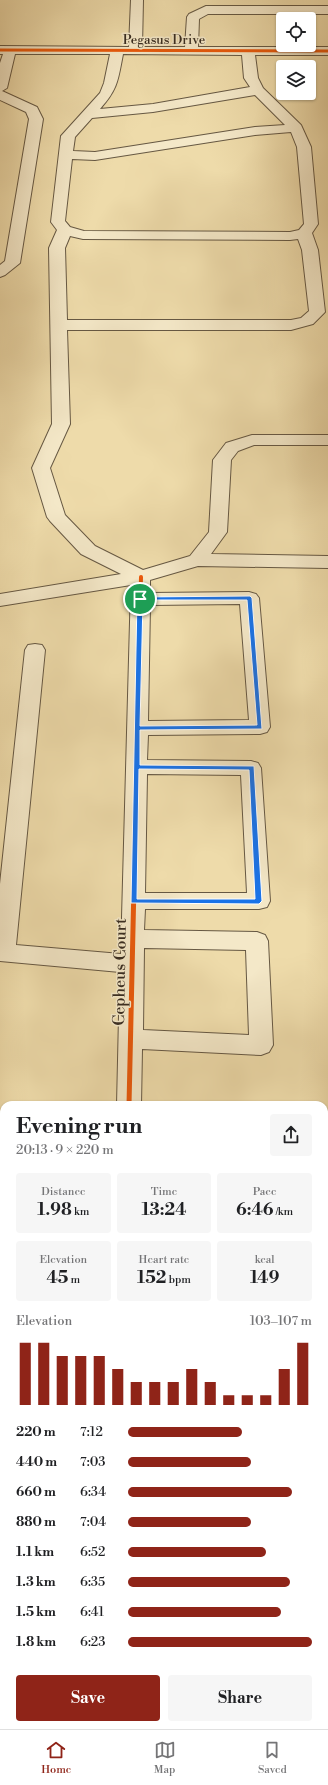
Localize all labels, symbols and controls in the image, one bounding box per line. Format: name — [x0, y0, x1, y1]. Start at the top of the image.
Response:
map controls — [276, 12, 316, 100]
button: locate — [276, 12, 316, 52]
street label: Pegasus Drive — [123, 32, 206, 48]
button: layers — [276, 60, 316, 100]
pin — [123, 582, 157, 616]
icon: arrive — [129, 588, 151, 610]
street label: Cepheus Court — [109, 918, 131, 1026]
text: Evening run — [16, 1113, 142, 1140]
button: share — [270, 1114, 312, 1156]
text: 20:13 · 9 × 220 m — [16, 1142, 114, 1158]
text: Distance — [41, 1185, 86, 1199]
text: Time — [151, 1185, 177, 1199]
text: Pace — [253, 1185, 276, 1199]
text: 1.98 — [37, 1199, 72, 1221]
text: 13:24 — [141, 1199, 187, 1221]
text: 6:46 — [236, 1199, 274, 1221]
text: km — [72, 1205, 89, 1219]
text: /km — [274, 1205, 293, 1219]
text: Elevation — [40, 1253, 87, 1267]
text: Heart rate — [139, 1253, 189, 1267]
text: kcal — [255, 1253, 275, 1267]
text: 45 — [46, 1267, 68, 1289]
text: 152 — [137, 1267, 166, 1289]
text: 149 — [250, 1267, 279, 1289]
text: m — [68, 1273, 80, 1287]
text: bpm — [166, 1273, 191, 1287]
text: Elevation — [16, 1313, 72, 1329]
text: 103–107 m — [250, 1313, 312, 1329]
text: 220 m — [16, 1424, 56, 1440]
text: 7:12 — [80, 1424, 103, 1440]
text: 440 m — [16, 1454, 57, 1470]
text: 7:03 — [80, 1454, 105, 1470]
text: 660 m — [16, 1484, 56, 1500]
text: 6:34 — [80, 1484, 106, 1500]
text: 880 m — [16, 1514, 56, 1530]
text: 7:04 — [80, 1514, 106, 1530]
text: 1.1 km — [16, 1544, 54, 1560]
text: 6:52 — [80, 1544, 105, 1560]
text: 1.3 km — [16, 1574, 56, 1590]
text: 6:35 — [80, 1574, 105, 1590]
text: 1.5 km — [16, 1604, 56, 1620]
text: 6:41 — [80, 1604, 104, 1620]
text: 1.8 km — [16, 1634, 56, 1650]
text: 6:23 — [80, 1634, 105, 1650]
button: Save — [16, 1675, 160, 1721]
button: Share — [168, 1675, 312, 1721]
tab: Home — [41, 1739, 71, 1777]
tab: Map — [154, 1739, 176, 1777]
tab: Saved — [258, 1739, 287, 1777]

